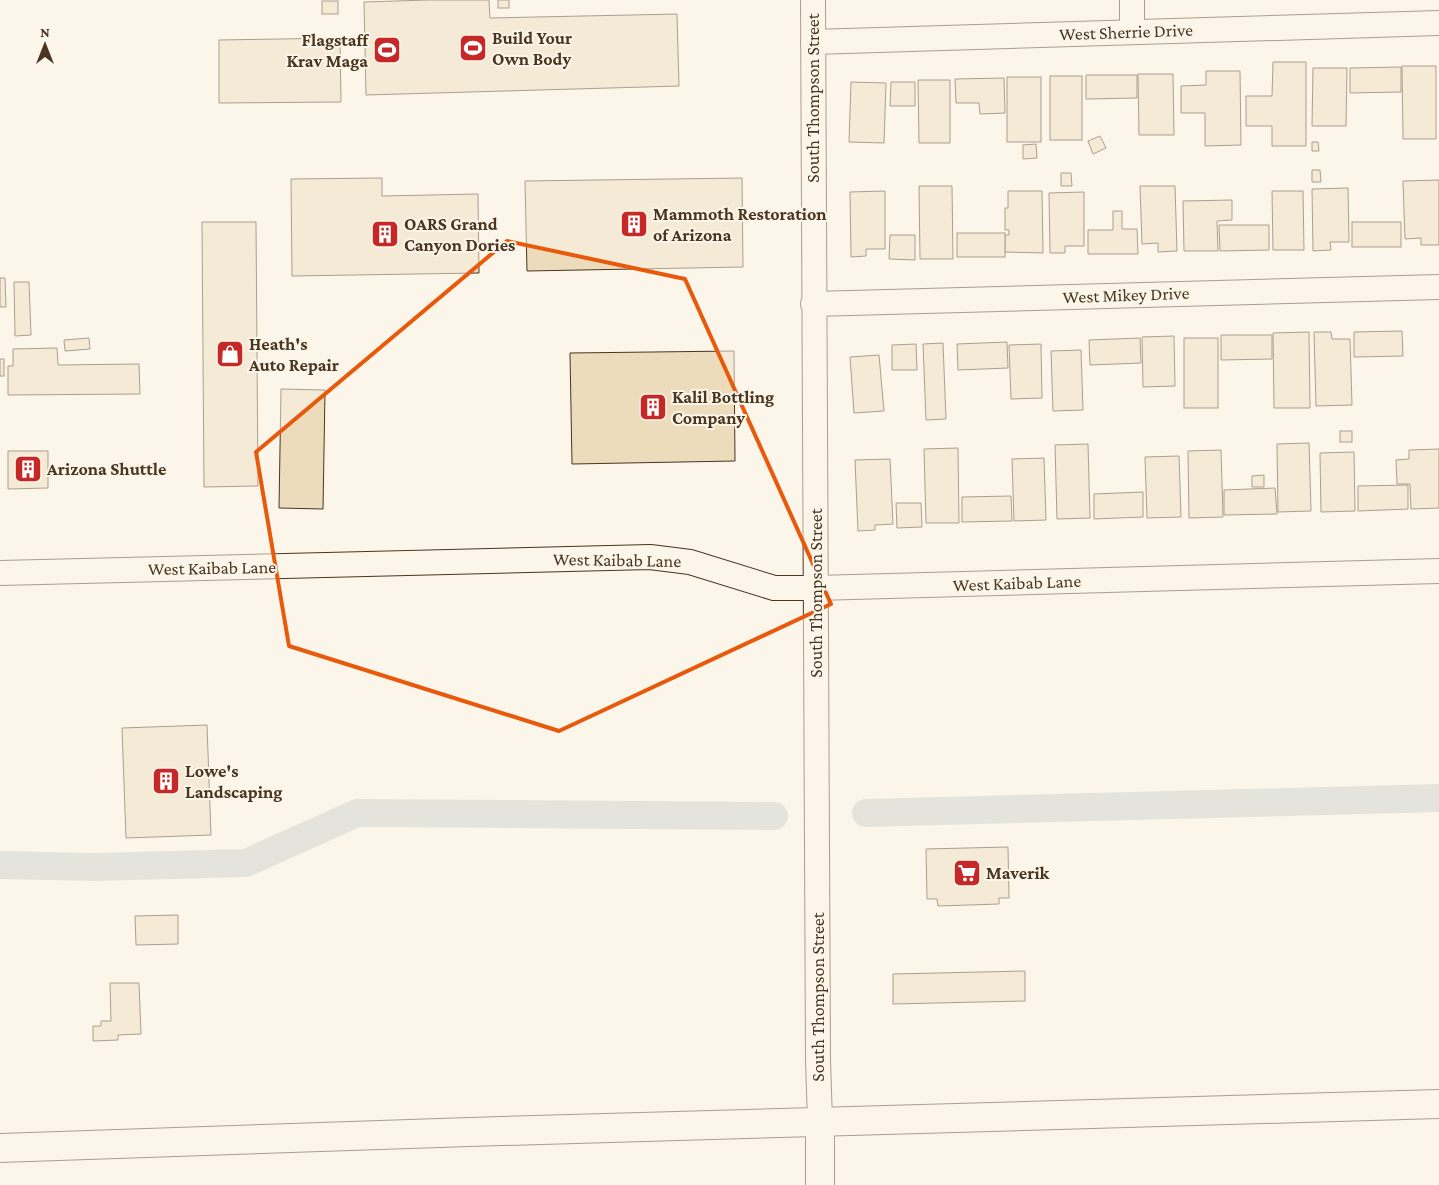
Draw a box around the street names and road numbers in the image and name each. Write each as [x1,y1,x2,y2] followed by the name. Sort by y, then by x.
[803,12,823,183] street label: South Thompson Street
[1059,20,1193,44] street label: West Sherrie Drive
[1062,283,1190,307] street label: West Mikey Drive
[806,507,826,678] street label: South Thompson Street
[553,549,681,571] street label: West Kaibab Lane
[148,557,276,579] street label: West Kaibab Lane
[953,571,1082,595] street label: West Kaibab Lane
[808,911,828,1082] street label: South Thompson Street

